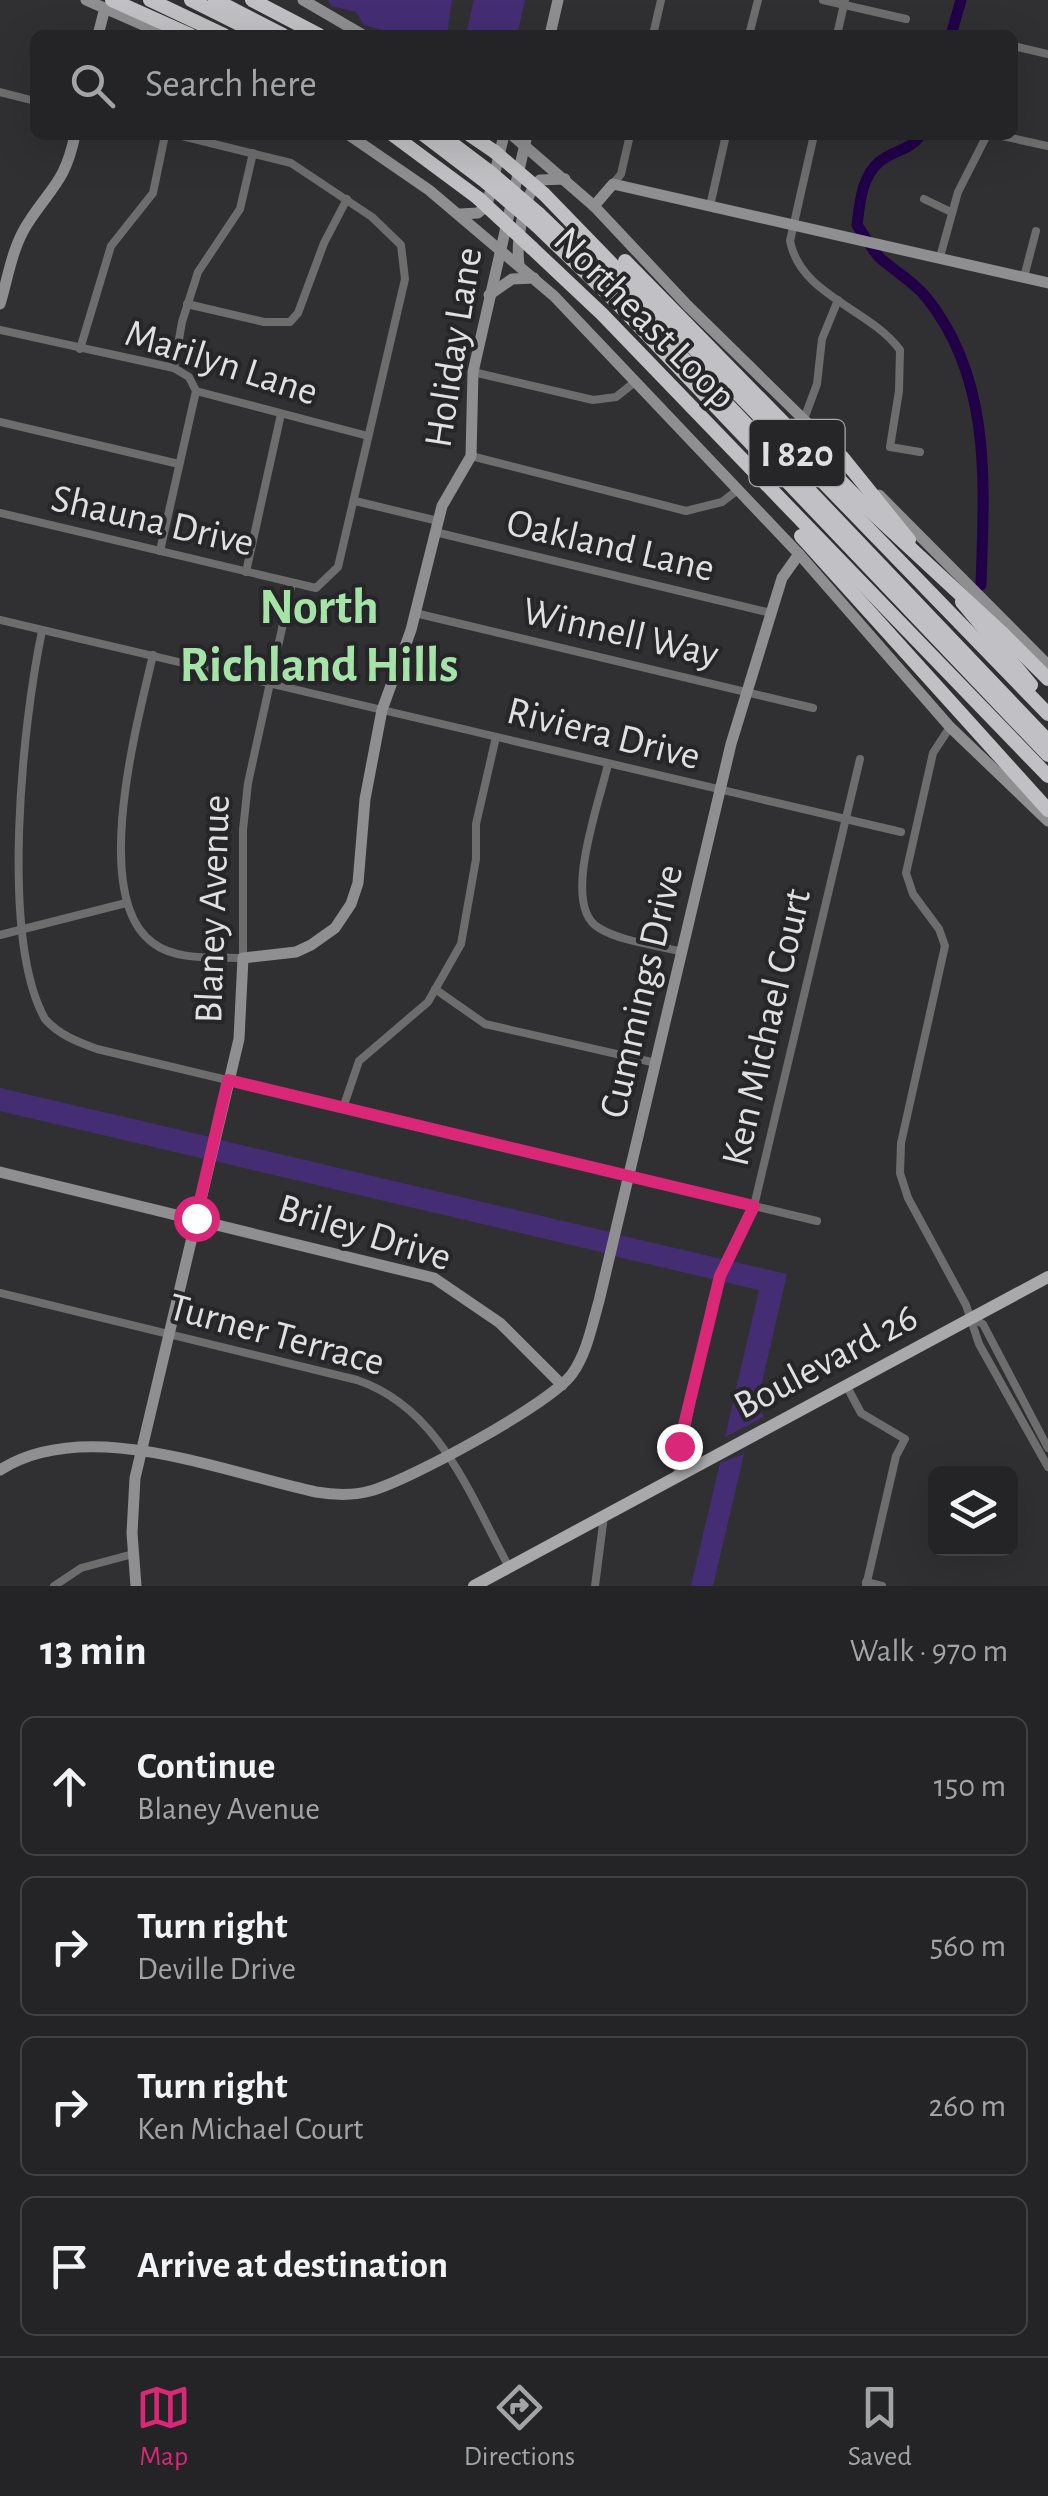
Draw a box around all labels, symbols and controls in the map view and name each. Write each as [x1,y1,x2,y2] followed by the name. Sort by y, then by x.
[30,30,1018,140] search box
[65,58,120,113] icon: search
[145,66,317,104] text: Search here
[546,220,743,417] street label: Northeast Loop
[418,244,490,450] street label: Holiday Lane
[120,313,323,413] street label: Marilyn Lane
[750,420,844,486] road number: I 820
[47,478,258,564] street label: Shauna Drive
[503,503,718,589] street label: Oakland Lane
[180,583,458,691] district label: North Richland Hills
[519,591,722,675] street label: Winnell Way
[503,691,704,777] street label: Riviera Drive
[189,794,237,1024] street label: Blaney Avenue
[593,861,690,1122] street label: Cummings Drive
[716,885,818,1170] street label: Ken Michael Court
[273,1188,456,1278] street label: Briley Drive
[174,1196,220,1242] route start
[164,1287,389,1383] street label: Turner Terrace
[728,1297,924,1427] street label: Boulevard 26
[657,1424,703,1470] route end
[928,1466,1018,1556] map controls
[928,1466,1018,1556] button: layers
[40,1630,147,1672] text: 13 min
[850,1635,1008,1667] text: Walk · 970 m
[137,1748,275,1786] text: Continue
[42,1759,97,1814] icon: ahead
[934,1770,1006,1802] text: 150 m
[137,1793,320,1825] text: Blaney Avenue
[137,1908,287,1946] text: Turn right
[42,1919,97,1974] icon: right
[930,1930,1006,1962] text: 560 m
[137,1953,296,1985] text: Deville Drive
[137,2068,287,2106] text: Turn right
[42,2079,97,2134] icon: right
[929,2090,1006,2122] text: 260 m
[137,2113,363,2145] text: Ken Michael Court
[42,2239,97,2294] icon: arrive
[137,2247,448,2285] text: Arrive at destination
[136,2380,191,2474] tab: Map
[464,2380,575,2474] tab: Directions
[848,2380,912,2474] tab: Saved

